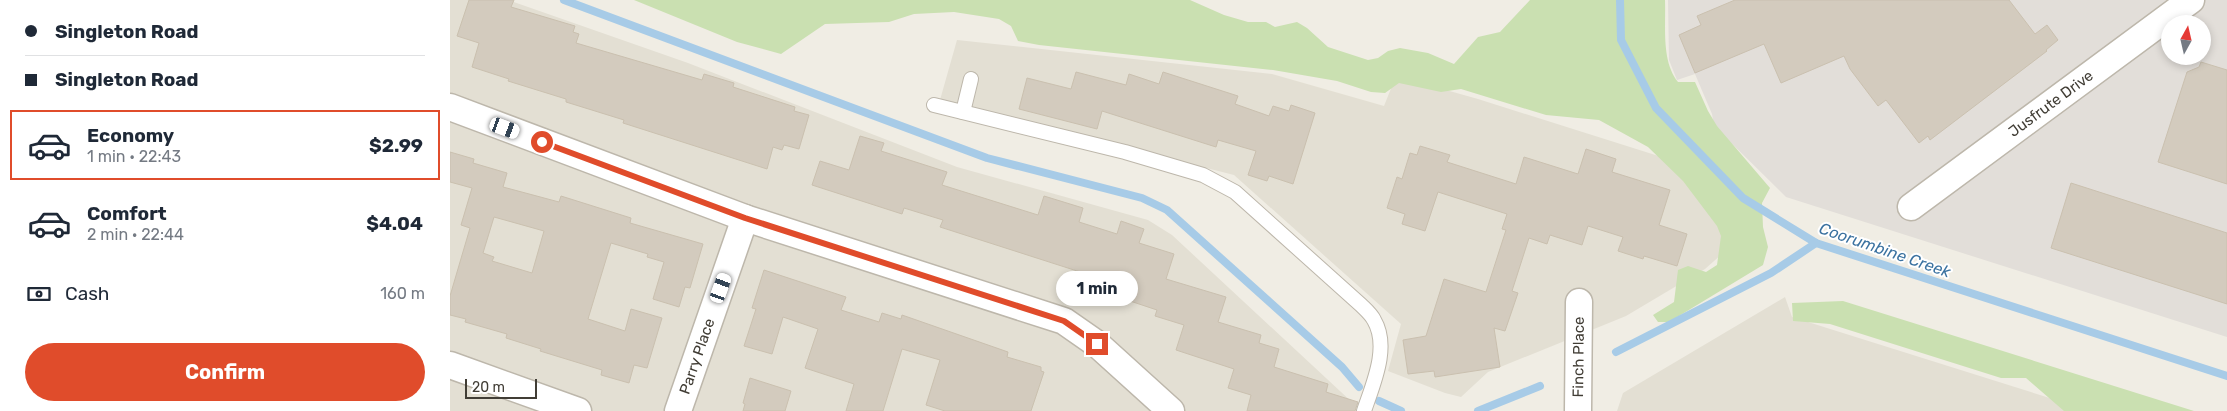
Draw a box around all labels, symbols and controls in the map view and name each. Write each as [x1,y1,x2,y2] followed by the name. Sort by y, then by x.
[2161,15,2211,65] north arrow
[2161,15,2211,65] map controls
[55,20,199,43] text: Singleton Road
[2005,66,2097,141] street label: Jusfrute Drive
[55,68,199,91] text: Singleton Road
[488,116,521,140] car
[27,123,72,168] icon: car
[87,124,174,147] text: Economy
[531,131,553,153] route start
[369,134,423,157] text: $2.99
[87,147,181,166] text: 1 min · 22:43
[27,201,72,246] icon: car
[87,202,167,225] text: Comfort
[366,212,423,235] text: $4.04
[1817,219,1954,282] water label: Coorumbine Creek
[87,225,184,244] text: 2 min · 22:44
[708,271,733,305] car
[1056,272,1138,306] callout: 1 min
[1077,279,1117,298] text: 1 min
[25,280,53,308] icon: cash
[65,282,109,305] text: Cash
[380,284,425,303] text: 160 m
[676,316,718,396] street label: Parry Place
[1569,316,1588,398] street label: Finch Place
[1086,333,1108,355] route end
[25,343,425,401] button: Confirm
[465,376,538,399] scale bar
[472,379,505,396] text: 20 m

